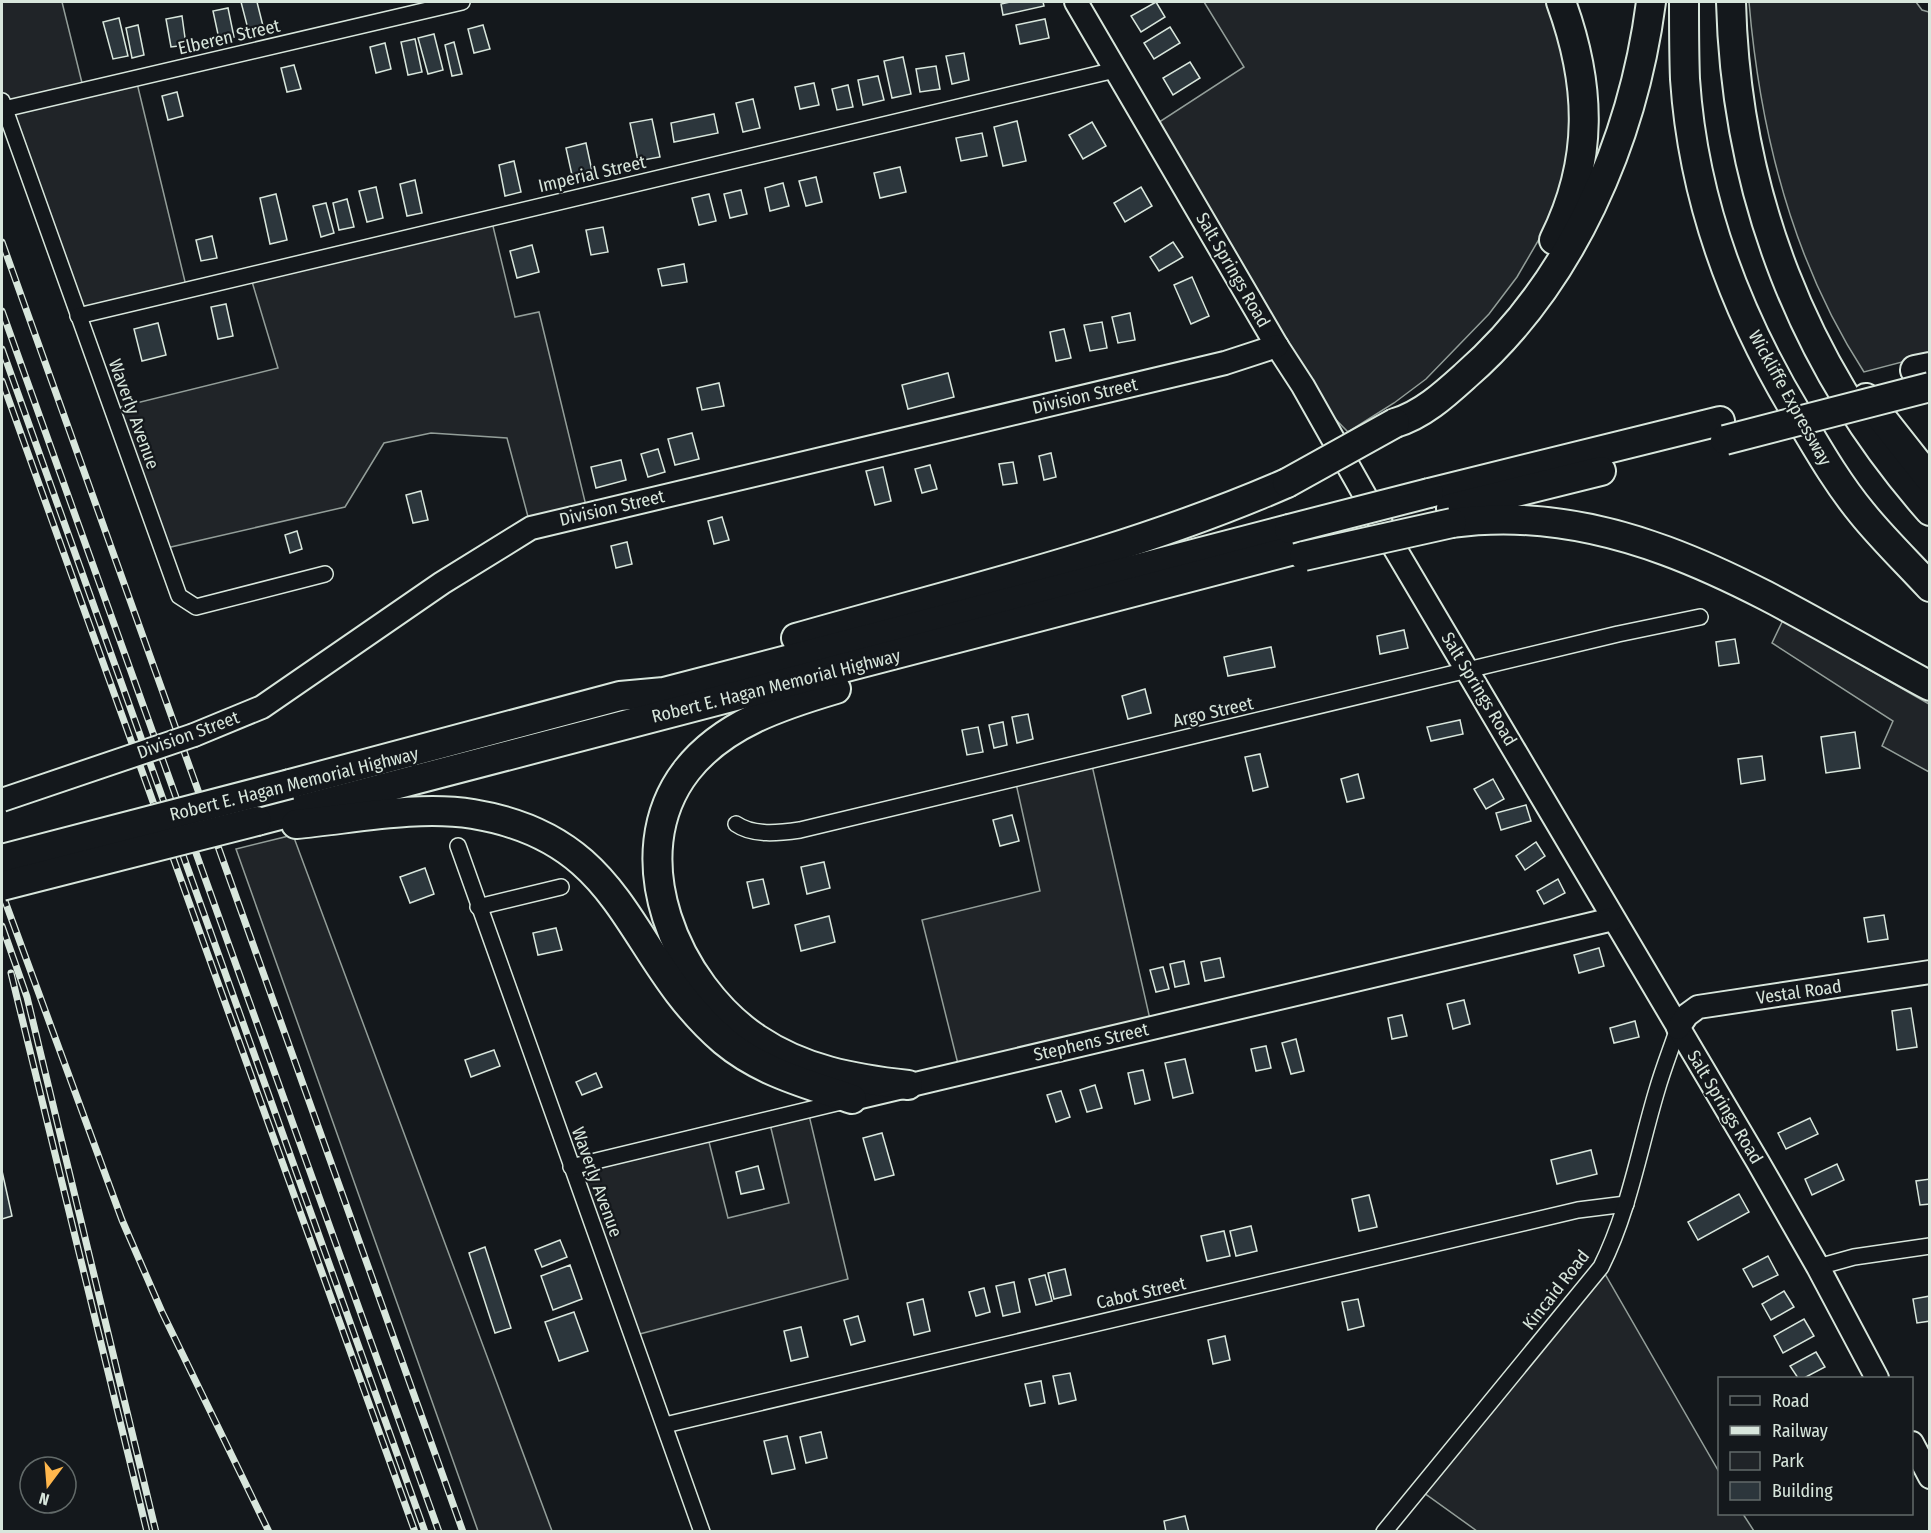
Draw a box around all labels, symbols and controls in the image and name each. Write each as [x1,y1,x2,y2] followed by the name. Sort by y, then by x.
[176,15,282,59] street label: Elberen Street
[536,151,648,197] street label: Imperial Street
[1191,209,1275,331] street label: Salt Springs Road
[1744,327,1836,469] street label: Wickliffe Expressway
[104,356,164,472] street label: Waverly Avenue
[1030,373,1140,419] street label: Division Street
[557,485,667,531] street label: Division Street
[1436,628,1522,750] street label: Salt Springs Road
[649,644,903,728] street label: Robert E. Hagan Memorial Highway
[1171,692,1255,732] street label: Argo Street
[134,706,242,764] street label: Division Street
[167,742,421,826] street label: Robert E. Hagan Memorial Highway
[1755,975,1843,1009] street label: Vestal Road
[1031,1018,1151,1066] street label: Stephens Street
[1682,1046,1768,1168] street label: Salt Springs Road
[567,1124,627,1240] street label: Waverly Avenue
[1518,1246,1594,1334] street label: Kincaid Road
[1094,1272,1188,1314] street label: Cabot Street
[1718,1377,1913,1515] legend
[1772,1390,1809,1412] text: Road
[1772,1420,1828,1442] text: Railway
[1772,1450,1805,1472] text: Park
[18,1455,78,1515] north arrow
[1772,1480,1833,1502] text: Building
[37,1488,51,1509] text: N

